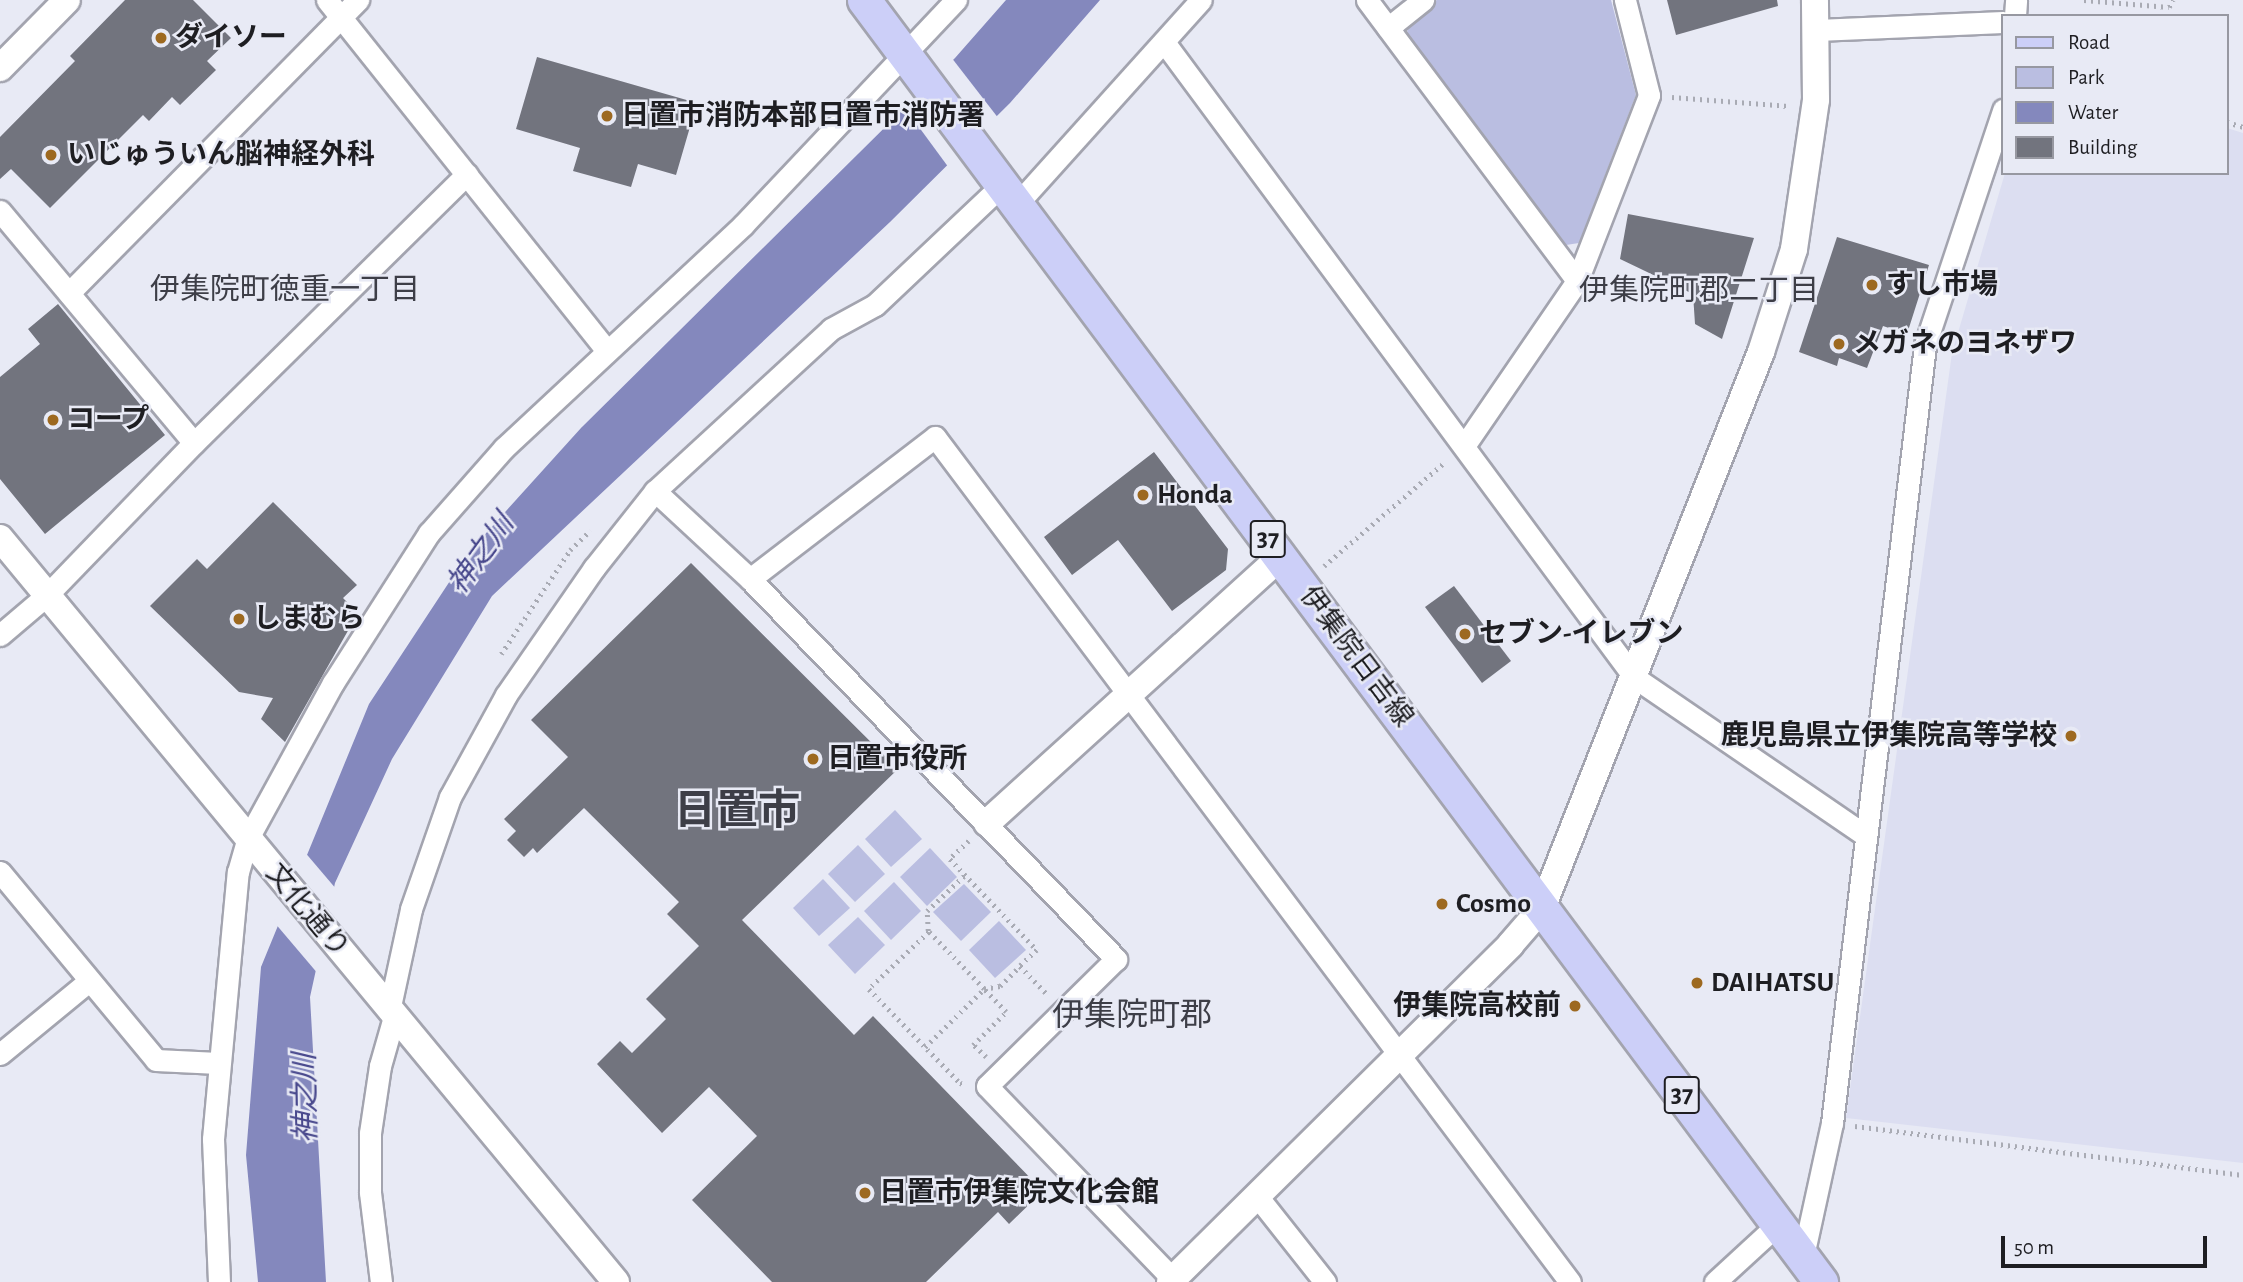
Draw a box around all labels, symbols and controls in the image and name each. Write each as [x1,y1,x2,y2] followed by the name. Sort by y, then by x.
[2002,14,2229,175] legend
[175,21,287,55] place label: ダイソー
[153,30,169,46] marker: ダイソー
[2068,32,2110,53] text: Road
[2068,67,2104,88] text: Park
[621,99,985,133] place label: 日置市消防本部日置市消防署
[2068,102,2118,123] text: Water
[599,108,615,124] marker: 日置市消防本部日置市消防署
[2068,137,2137,158] text: Building
[67,138,375,172] place label: いじゅういん脳神経外科
[41,145,61,165] marker: いじゅういん脳神経外科
[1886,268,1998,302] place label: すし市場
[150,272,420,308] district label: 伊集院町徳重一丁目
[1579,273,1819,309] district label: 伊集院町郡二丁目
[1864,277,1880,293] marker: すし市場
[1853,327,2077,361] place label: メガネのヨネザワ
[1831,336,1847,352] marker: メガネのヨネザワ
[67,403,151,437] place label: コープ
[45,412,61,428] marker: コープ
[1157,478,1233,512] place label: Honda
[1135,487,1151,503] marker: Honda
[440,507,522,601] water label: 神之川
[1249,516,1287,562] road number: 37
[1292,580,1420,734] street label: 伊集院日吉線
[253,602,365,636] place label: しまむら
[231,611,247,627] marker: しまむら
[1479,617,1684,651] place label: セブン-イレブン
[1457,626,1473,642] marker: セブン-イレブン
[1721,719,2057,753] place label: 鹿児島県立伊集院高等学校
[2063,728,2079,744] marker: 鹿児島県立伊集院高等学校
[827,742,967,776] place label: 日置市役所
[805,751,821,767] marker: 日置市役所
[674,786,800,836] district label: 日置市
[258,857,356,965] street label: 文化通り
[1456,887,1531,921] place label: Cosmo
[1434,896,1450,912] marker: Cosmo
[1711,966,1834,1000] place label: DAIHATSU
[1689,975,1705,991] marker: DAIHATSU
[1393,989,1561,1023] place label: 伊集院高校前
[1052,996,1212,1034] district label: 伊集院町郡
[1567,998,1583,1014] marker: 伊集院高校前
[287,1053,325,1143] water label: 神之川
[1663,1072,1701,1118] road number: 37
[879,1176,1159,1210] place label: 日置市伊集院文化会館
[857,1185,873,1201] marker: 日置市伊集院文化会館
[2005,1222,2212,1266] scale bar
[2014,1237,2054,1258] text: 50 m

